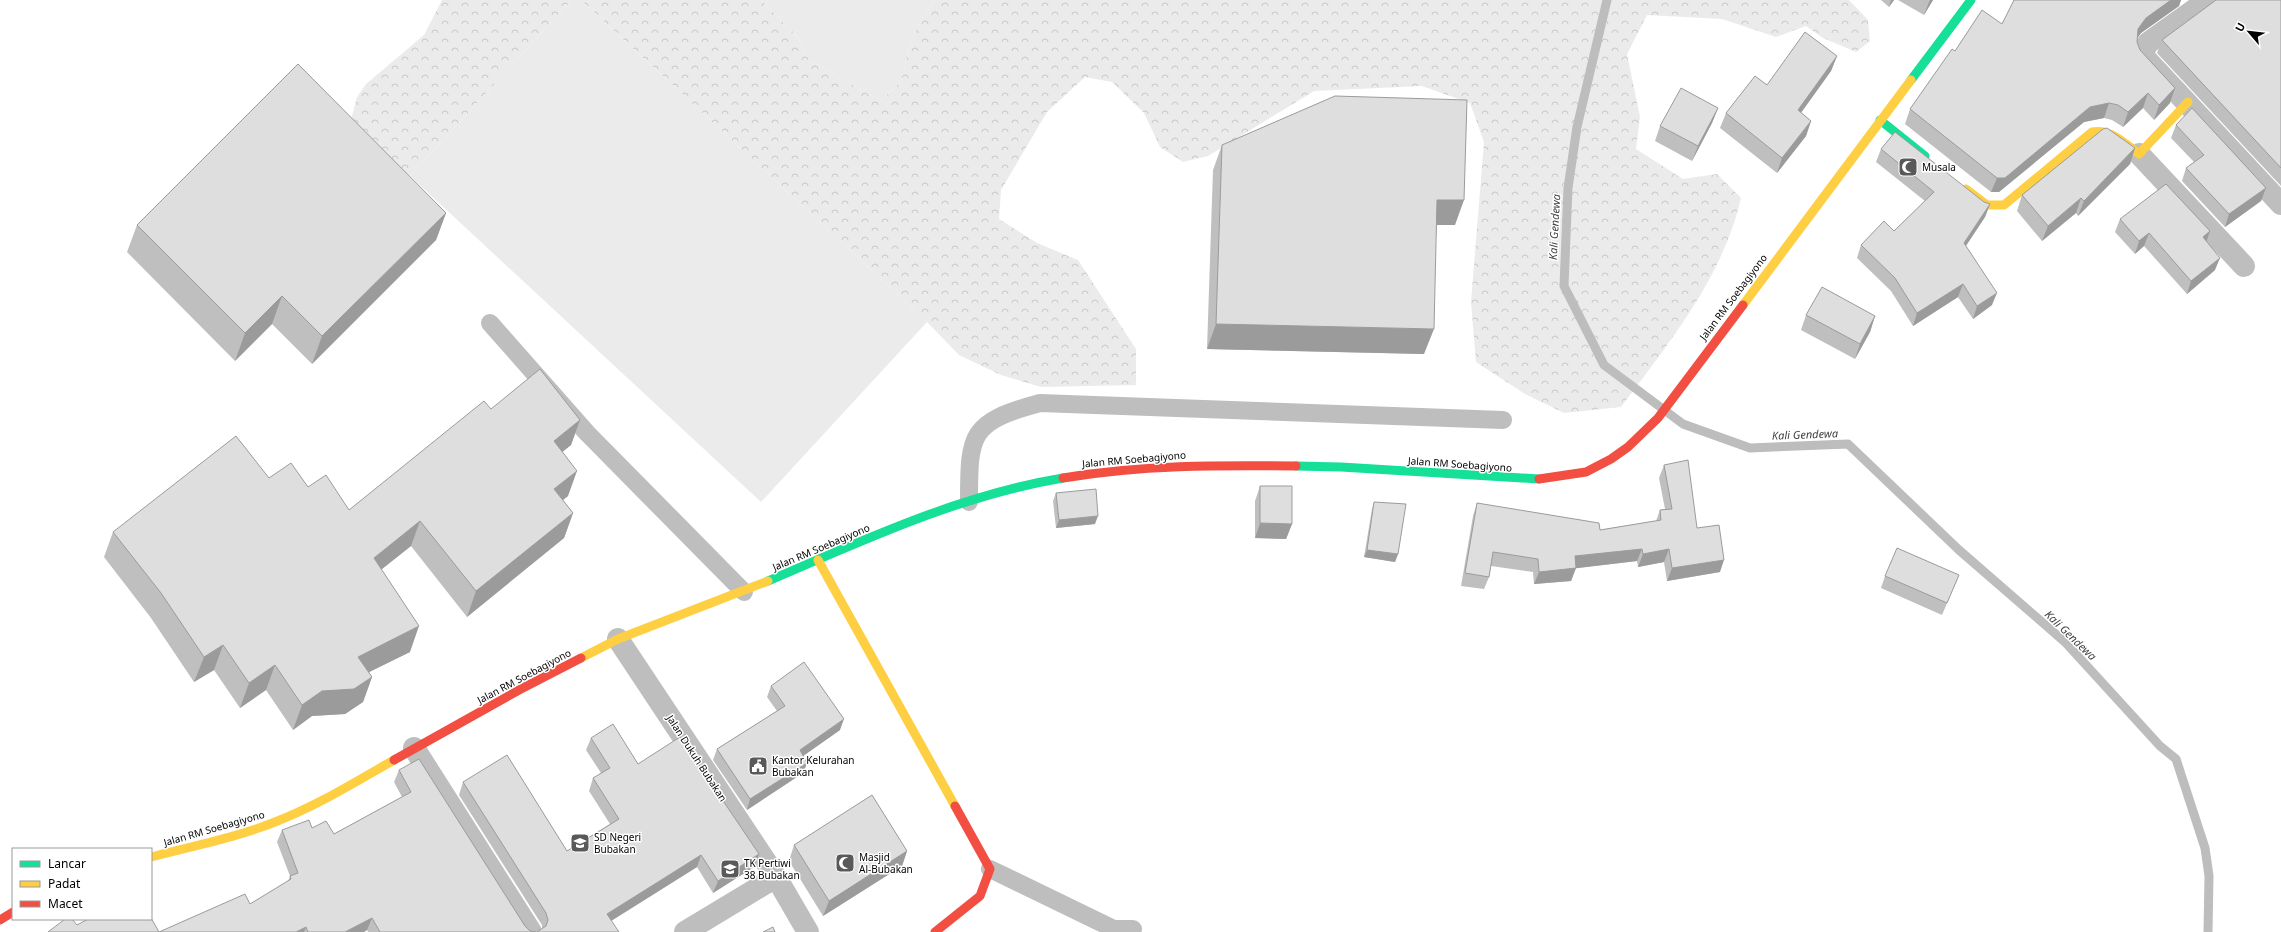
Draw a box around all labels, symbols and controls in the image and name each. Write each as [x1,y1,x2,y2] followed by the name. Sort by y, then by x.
[2229,12,2269,52] north arrow
[2231,20,2248,34] text: U
[1897,156,1919,178] mosque icon: Musala
[1922,160,1956,174] place label: Musala
[1545,193,1563,260] water label: Kali Gendewa
[1695,251,1770,344] street label: Jalan RM Soebagiyono
[1772,425,1839,443] water label: Kali Gendewa
[1080,447,1187,471] street label: Jalan RM Soebagiyono
[1407,453,1512,475] street label: Jalan RM Soebagiyono
[769,520,872,574] street label: Jalan RM Soebagiyono
[2042,607,2101,664] water label: Kali Gendewa
[474,645,573,707] street label: Jalan RM Soebagiyono
[663,711,730,804] street label: Jalan Dukuh Bubakan
[772,753,854,779] place label: Kantor Kelurahan Bubakan
[747,755,769,777] public building icon: Kantor Kelurahan Bubakan
[161,807,266,849] street label: Jalan RM Soebagiyono
[594,830,641,856] place label: SD Negeri Bubakan
[569,832,591,854] school or university icon: SD Negeri Bubakan
[12,848,152,920] legend
[859,850,913,876] place label: Masjid Al-Bubakan
[834,852,856,874] mosque icon: Masjid Al-Bubakan
[48,855,86,872] text: Lancar
[744,856,800,882] place label: TK Pertiwi 38 Bubakan
[719,858,741,880] school or university icon: TK Pertiwi 38 Bubakan
[48,875,81,892] text: Padat
[48,895,83,912] text: Macet

